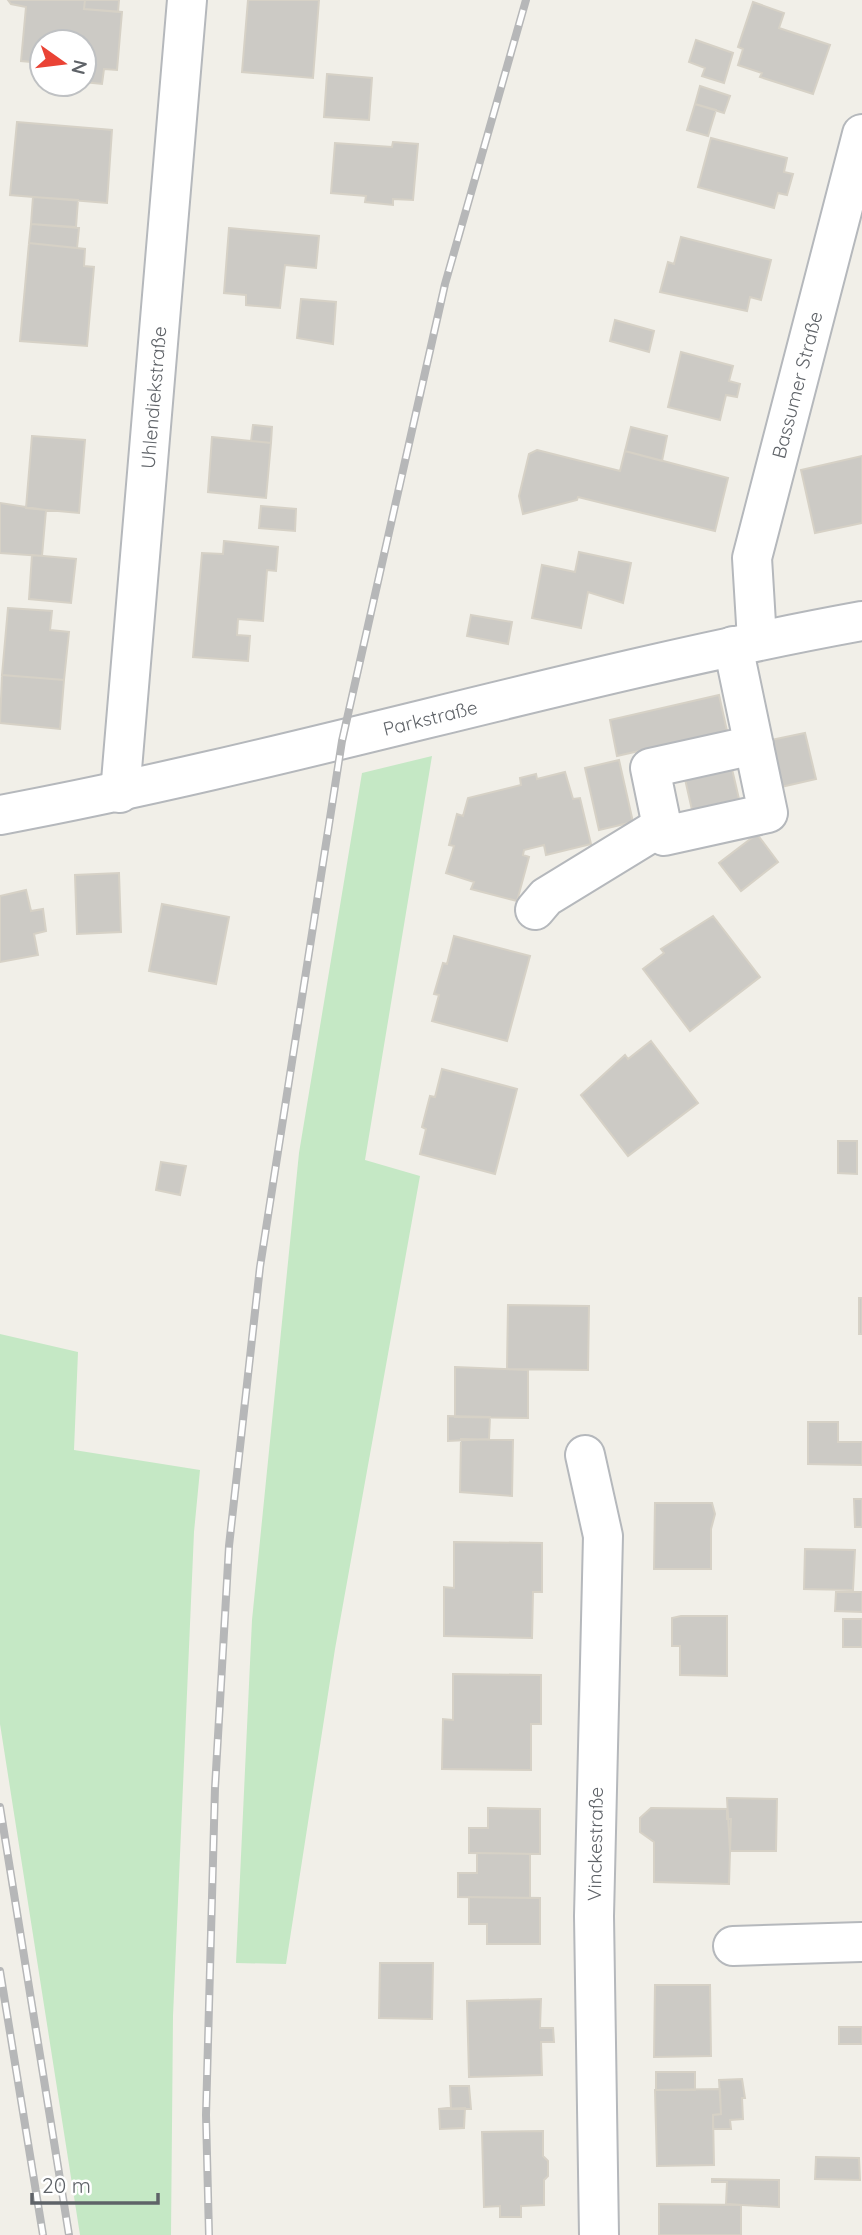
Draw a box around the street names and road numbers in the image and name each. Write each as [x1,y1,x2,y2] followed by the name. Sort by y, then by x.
[766,309,828,461] street label: Bassumer Straße
[135,325,171,470] street label: Uhlendiekstraße
[380,695,480,741] street label: Parkstraße
[582,1787,608,1901] street label: Vinckestraße

